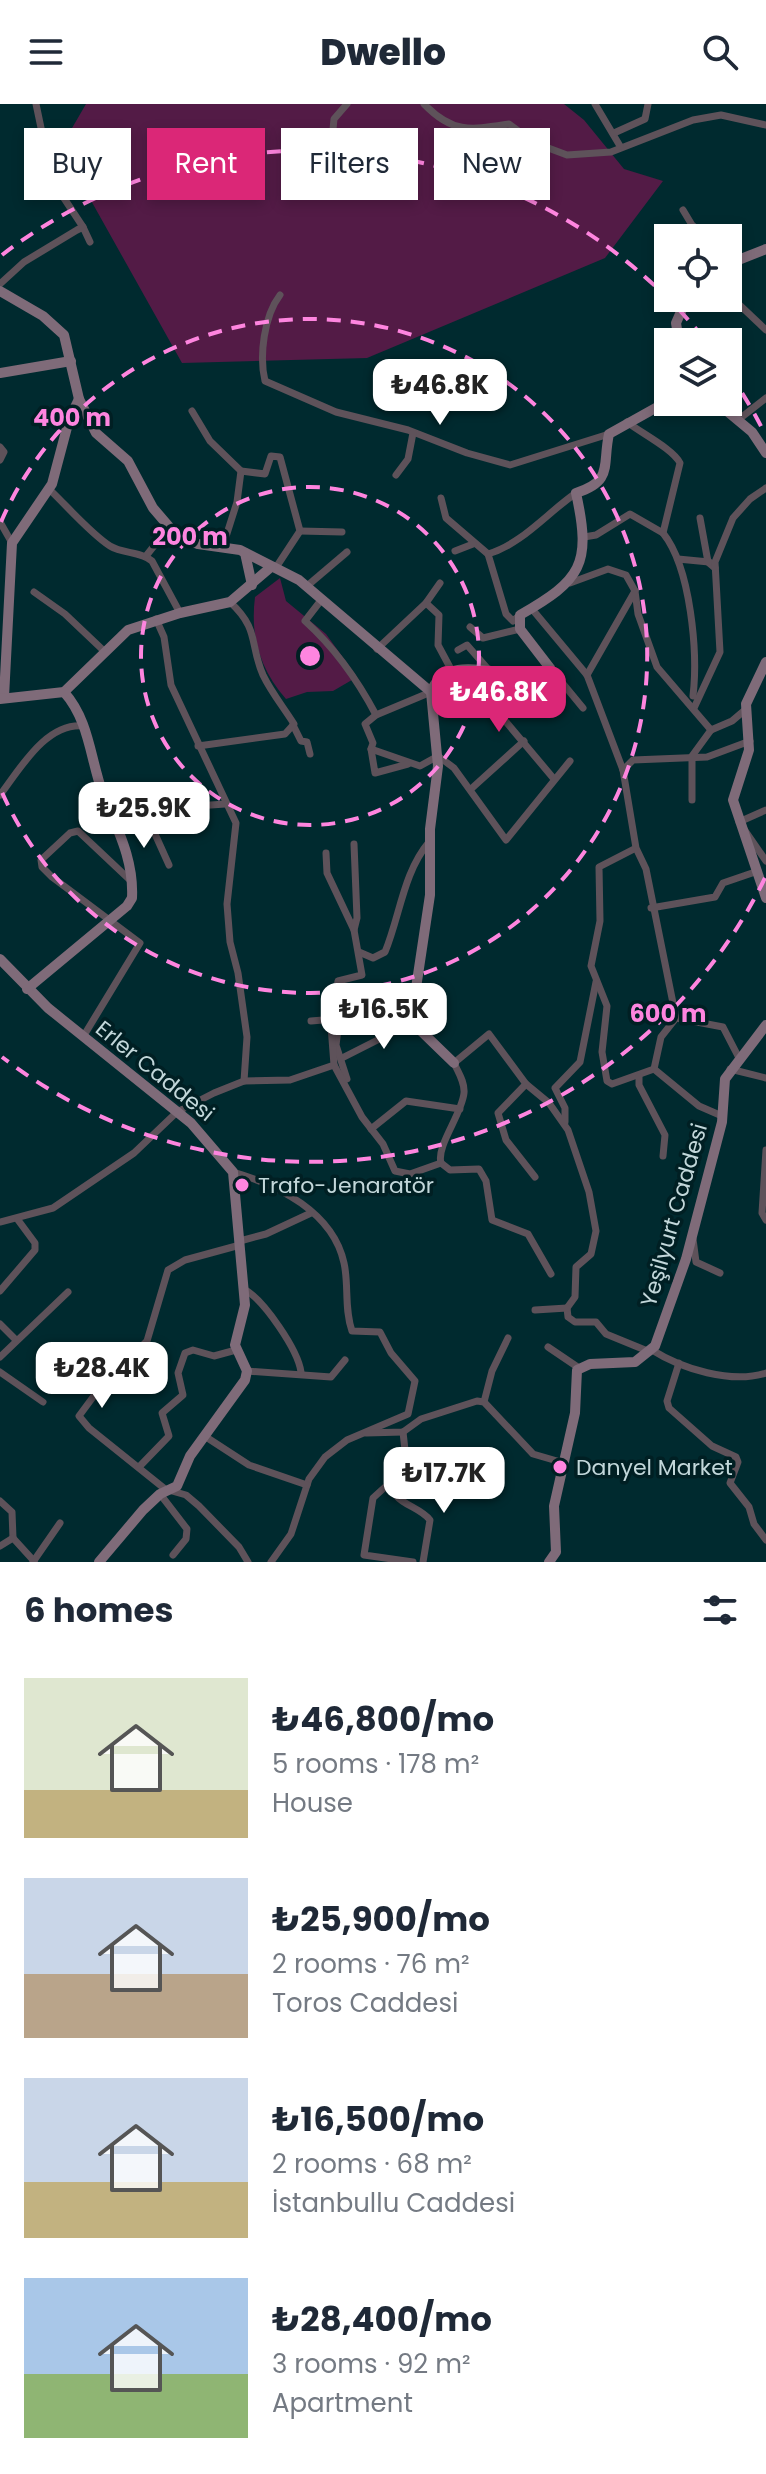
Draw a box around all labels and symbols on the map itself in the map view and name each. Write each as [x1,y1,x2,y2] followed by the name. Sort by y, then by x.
[375,359,505,427] pin: ₺46.8K
[33,401,111,434] text: 400 m
[152,520,228,553] text: 200 m
[296,642,324,670] centre of rings
[434,666,564,734] pin: ₺46.8K
[79,782,209,850] pin: ₺25.9K
[319,983,449,1051] pin: ₺16.5K
[629,997,707,1030] text: 600 m
[89,1013,221,1129] street label: Erler Caddesi
[633,1120,715,1310] street label: Yeşilyurt Caddesi
[258,1170,434,1201] place label: Trafo-Jenaratör
[233,1176,251,1194] marker: Trafo-Jenaratör
[37,1342,167,1410] pin: ₺28.4K
[379,1447,509,1515] pin: ₺17.7K
[576,1452,733,1483] place label: Danyel Market
[551,1458,569,1476] marker: Danyel Market

